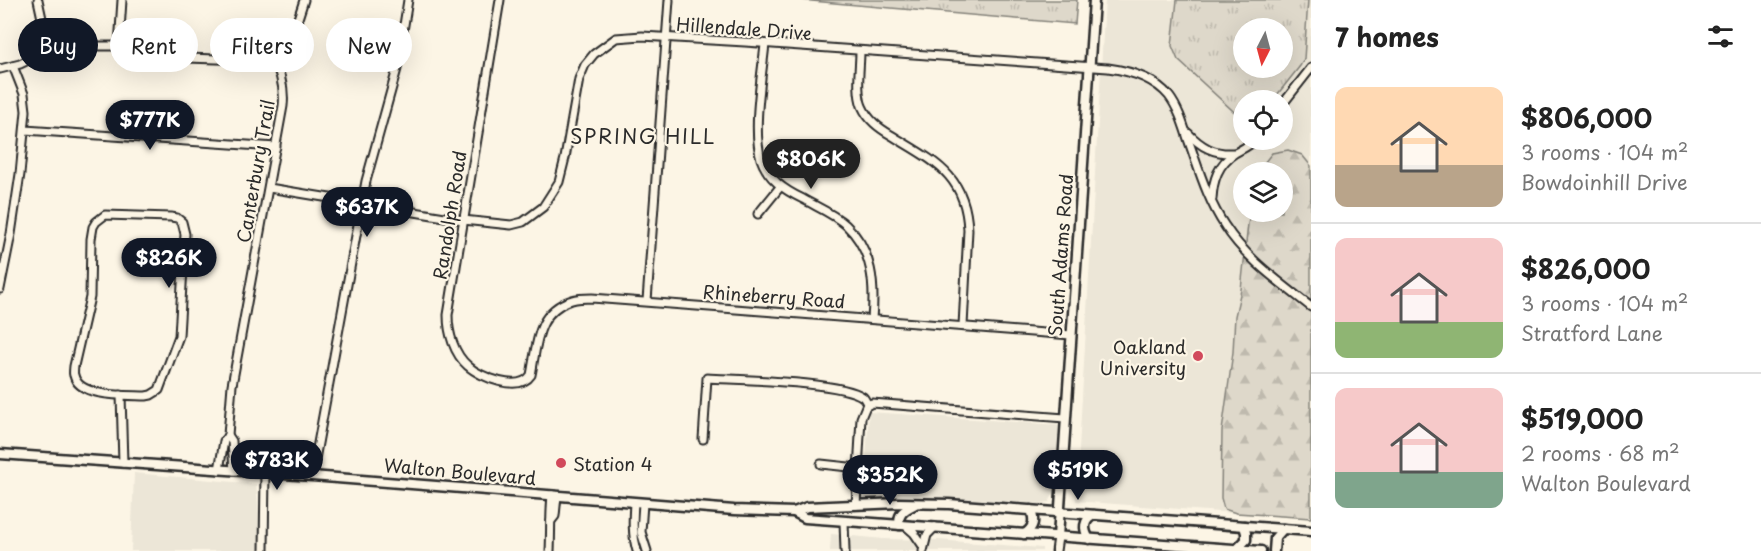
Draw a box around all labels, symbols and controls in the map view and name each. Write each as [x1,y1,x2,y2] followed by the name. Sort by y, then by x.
[675,10,813,46] street label: Hillendale Drive
[1335,17,1439,56] text: 7 homes
[18,18,98,72] chip: Buy
[110,18,198,72] chip: Rent
[210,18,314,72] chip: Filters
[326,18,412,72] chip: New
[1233,18,1293,78] north arrow
[1233,18,1293,222] map controls
[1704,20,1737,53] icon: filters
[1233,90,1293,150] button: locate
[229,97,281,245] street label: Canterbury Trail
[1521,98,1652,137] text: $806,000
[108,100,192,151] pin: $777K
[120,104,180,134] text: $777K
[1383,111,1455,183] icon: home
[570,121,716,151] district label: SPRING HILL
[1521,137,1688,167] text: 3 rooms · 104 m²
[769,139,853,190] pin: $806K
[776,143,846,173] text: $806K
[425,149,473,281] street label: Randolph Road
[1233,162,1293,222] button: layers
[1521,167,1688,197] text: Bowdoinhill Drive
[1041,173,1079,337] street label: South Adams Road
[325,187,409,238] pin: $637K
[335,191,399,221] text: $637K
[127,238,211,289] pin: $826K
[136,242,202,272] text: $826K
[1521,249,1650,288] text: $826,000
[1383,262,1455,334] icon: home
[702,278,846,314] street label: Rhineberry Road
[1521,288,1688,318] text: 3 rooms · 104 m²
[1521,318,1663,348] text: Stratford Lane
[1100,333,1186,381] place label: Oakland University
[1191,349,1205,363] marker: Oakland University
[1521,399,1643,438] text: $519,000
[1383,412,1455,484] icon: home
[1521,438,1680,468] text: 2 rooms · 68 m²
[235,440,319,491] pin: $783K
[245,444,309,474] text: $783K
[573,450,653,477] place label: Station 4
[1036,450,1120,501] pin: $519K
[383,451,537,491] street label: Walton Boulevard
[1048,454,1108,484] text: $519K
[848,455,932,506] pin: $352K
[554,456,568,470] marker: Station 4
[856,459,924,489] text: $352K
[1521,468,1691,498] text: Walton Boulevard

